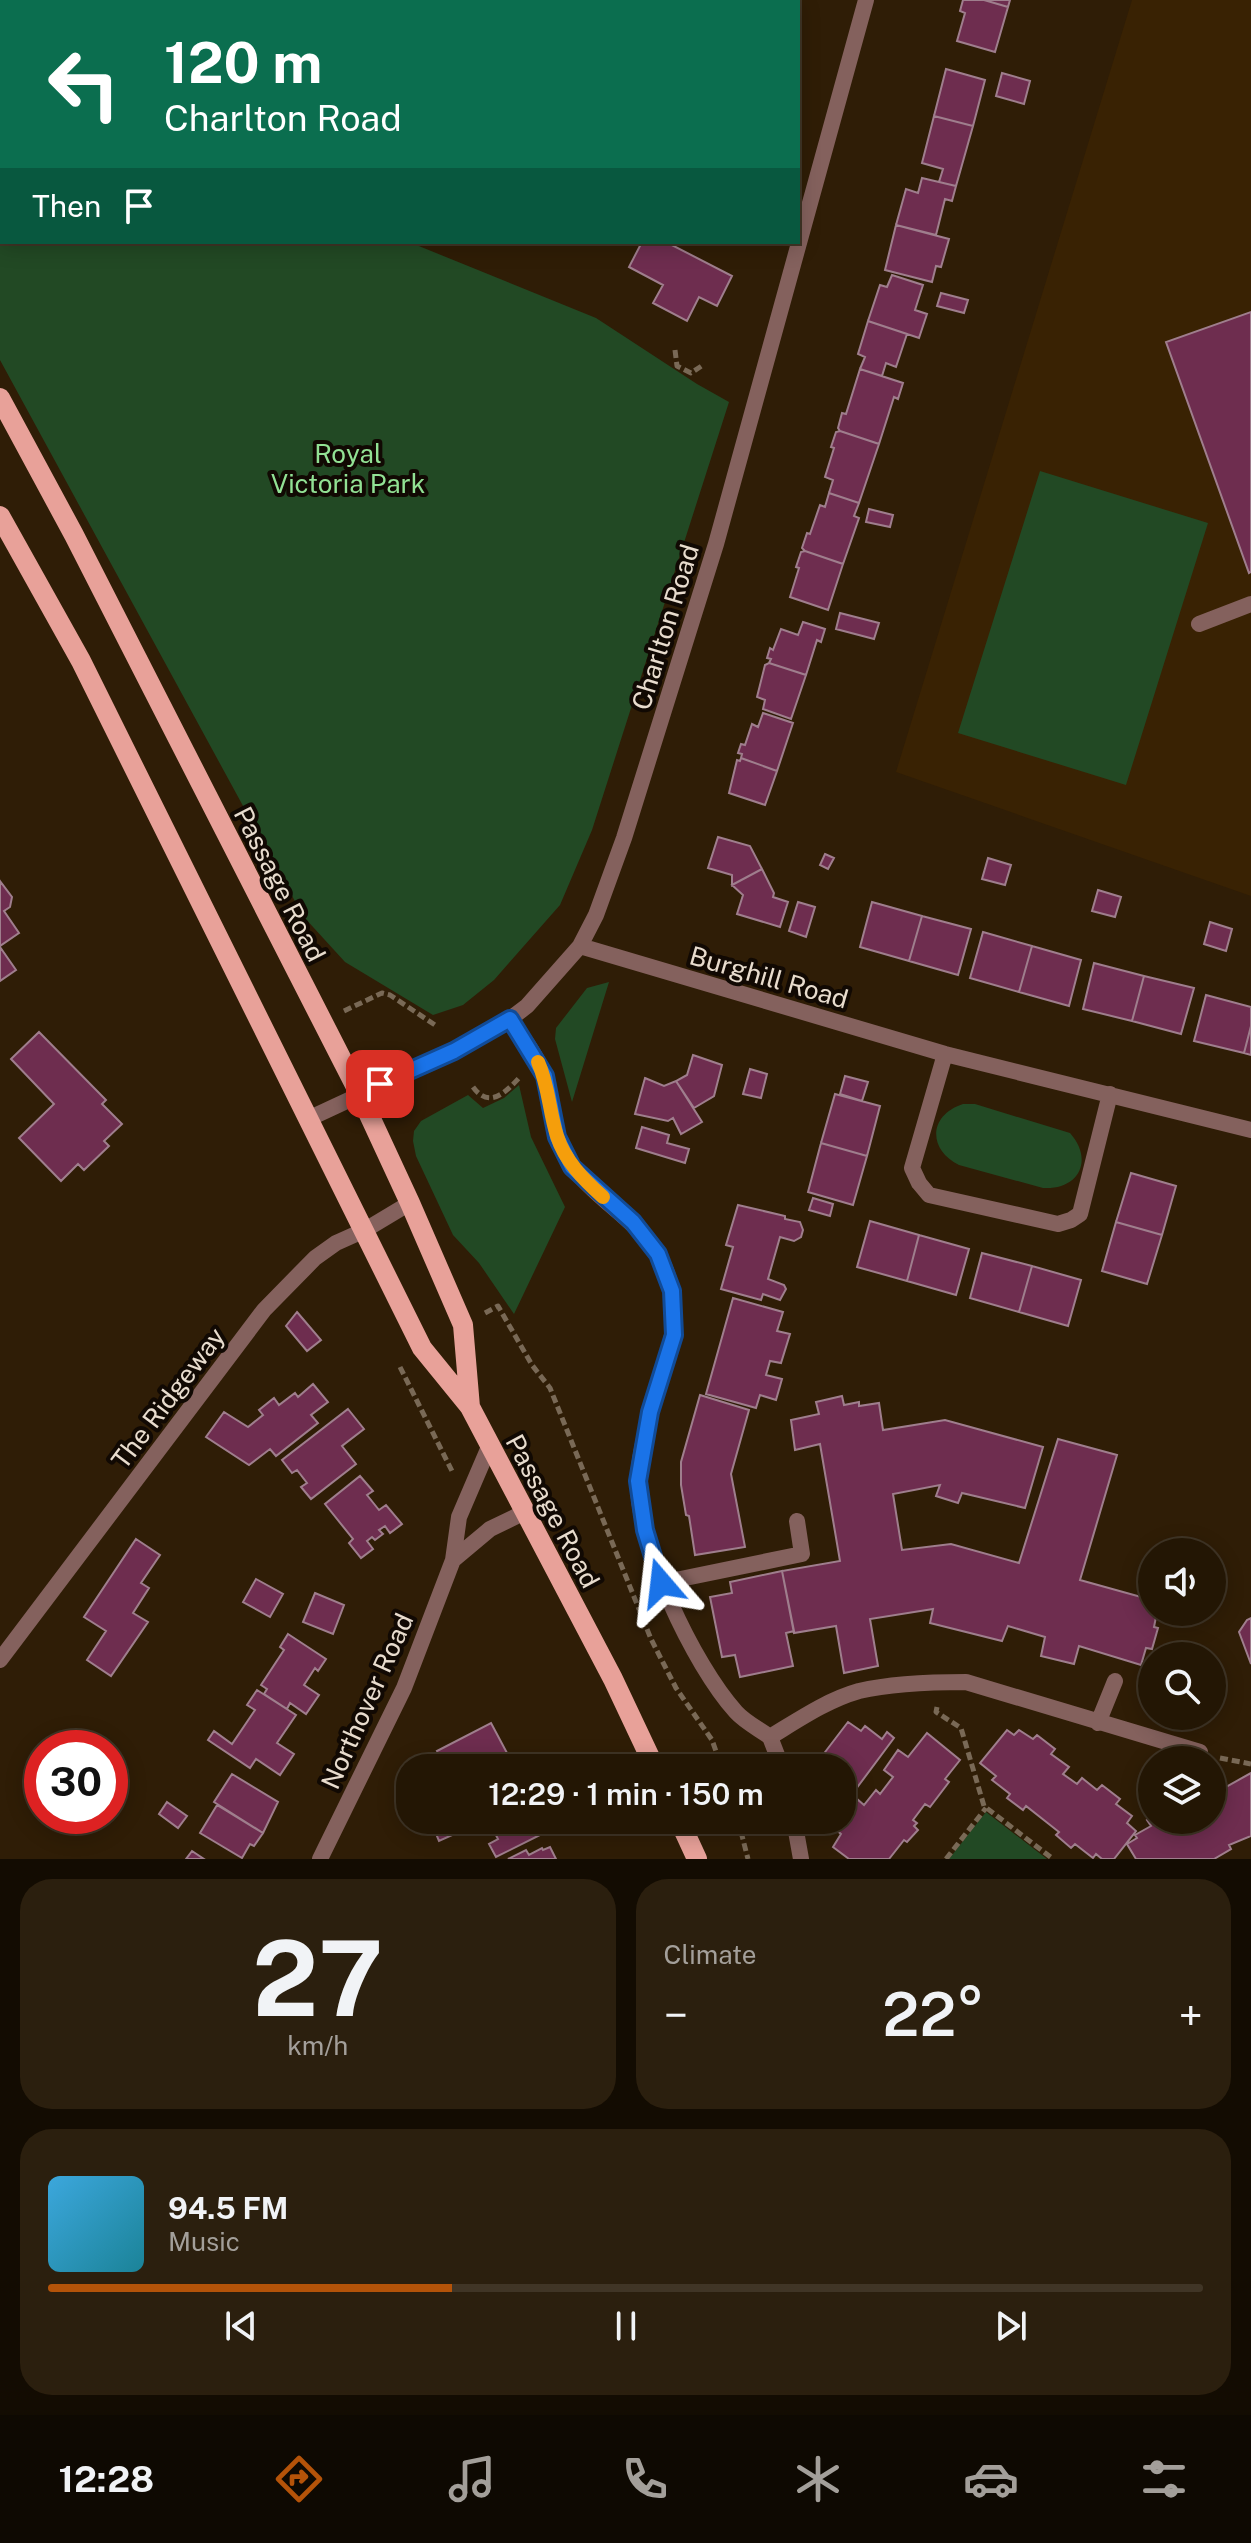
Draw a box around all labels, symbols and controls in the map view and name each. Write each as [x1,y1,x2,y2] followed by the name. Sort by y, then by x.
[164,30,322,96] text: 120 m
[32,32,136,136] icon: left
[164,97,402,139] text: Charlton Road
[117,184,161,228] icon: arrive
[32,188,101,224] text: Then
[271,438,425,499] park label: Royal Victoria Park
[625,540,705,714] street label: Charlton Road
[228,801,332,967] street label: Passage Road
[686,940,852,1014] street label: Burghill Road
[346,1050,414,1118] pin
[358,1062,402,1106] icon: arrive
[105,1321,231,1475] street label: The Ridgeway
[500,1429,606,1593] street label: Passage Road
[1138,1538,1226,1834] map controls
[1138,1538,1226,1626] button: sound
[619,1541,703,1625] position arrow
[314,1608,420,1794] street label: Northover Road
[1138,1642,1226,1730] button: search
[24,1730,128,1834] speed limit sign: 30
[1138,1746,1226,1834] button: layers
[488,1776,764,1812] text: 12:29 · 1 min · 150 m
[252,1917,383,2039] text: 27
[664,1939,757,1970] text: Climate
[882,1979,984,2050] text: 22°
[664,1989,688,2041] text: −
[1179,1989,1203,2041] text: +
[287,2030,348,2061] text: km/h
[168,2190,288,2226] text: 94.5 FM
[168,2226,240,2257] text: Music
[219,2304,263,2348] icon: previous
[604,2304,648,2348] icon: pause
[989,2304,1033,2348] icon: next
[271,2451,327,2507] icon: directions
[444,2451,500,2507] icon: music
[617,2451,673,2507] icon: phone
[790,2451,846,2507] icon: climate
[963,2451,1019,2507] icon: car
[1136,2451,1192,2507] icon: filters
[59,2458,154,2500] text: 12:28

